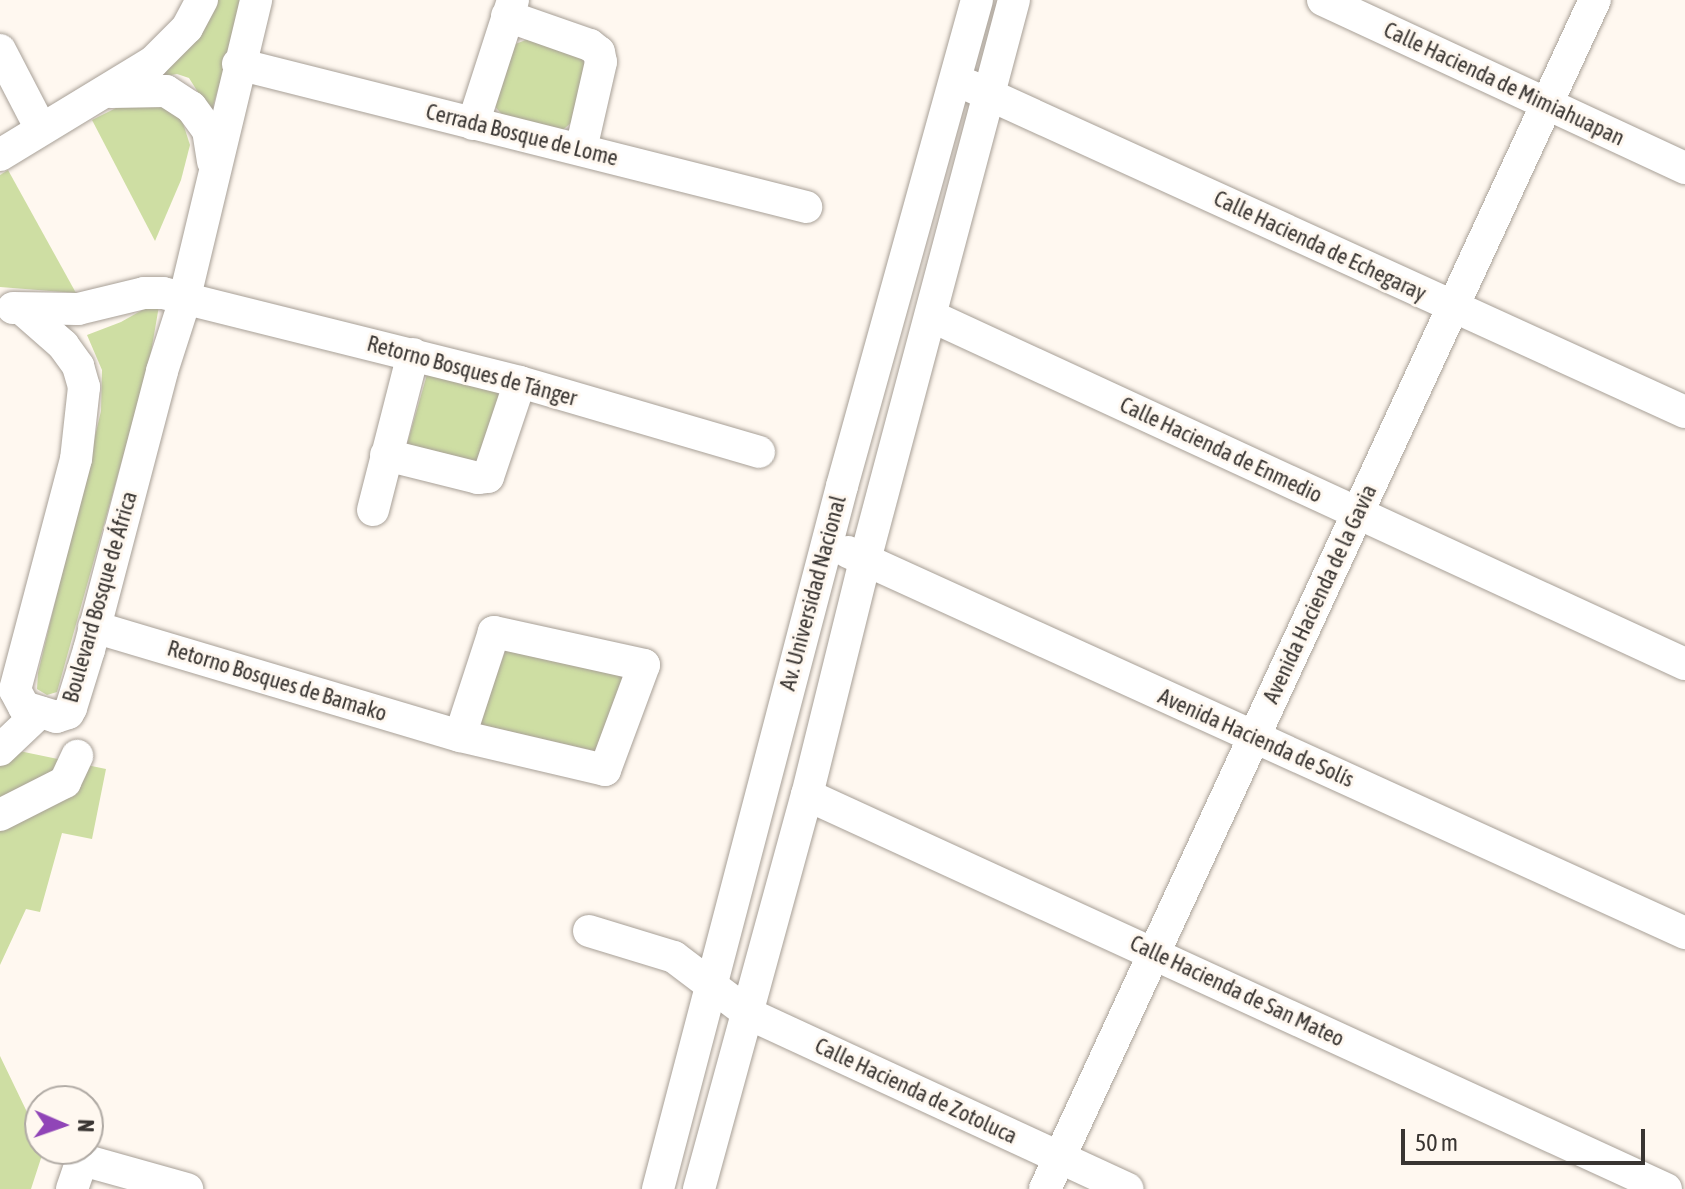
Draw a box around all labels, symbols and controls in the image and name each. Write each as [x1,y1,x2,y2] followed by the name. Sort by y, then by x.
[1380,17,1628,151] street label: Calle Hacienda de Mimiahuapan
[423,98,621,172] street label: Cerrada Bosque de Lome
[1210,185,1430,307] street label: Calle Hacienda de Echegaray
[364,330,580,412] street label: Retorno Bosques de Tánger
[1116,392,1326,508] street label: Calle Hacienda de Enmedio
[1258,480,1382,708] street label: Avenida Hacienda de la Gavia
[57,488,143,706] street label: Boulevard Bosque de África
[774,493,852,693] street label: Av. Universidad Nacional
[164,635,390,727] street label: Retorno Bosques de Bamako
[1154,683,1358,793] street label: Avenida Hacienda de Solís
[1126,930,1348,1052] street label: Calle Hacienda de San Mateo
[811,1033,1021,1149] street label: Calle Hacienda de Zotoluca
[24,1085,104,1165] north arrow
[1405,1113,1649,1163] scale bar
[73,1119,99,1133] text: N
[1415,1129,1458,1156] text: 50 m

